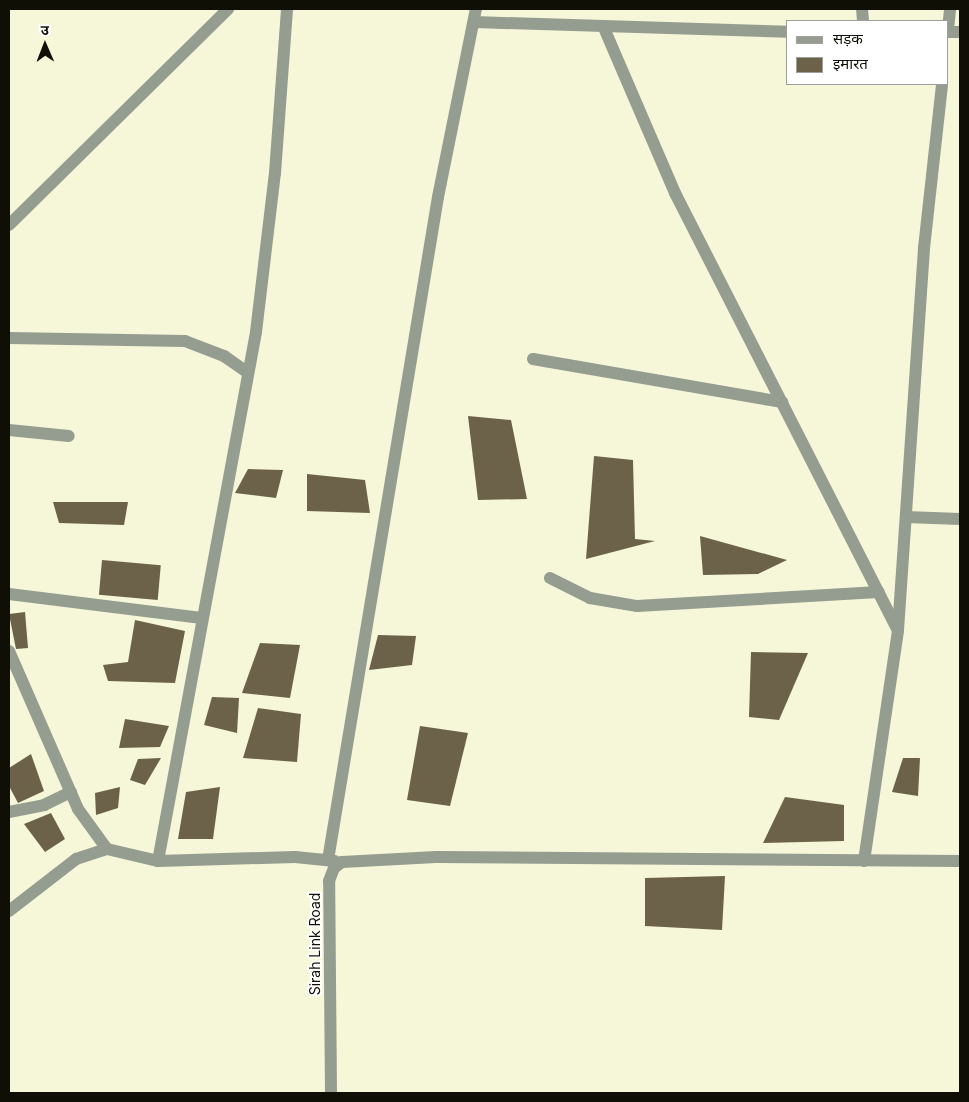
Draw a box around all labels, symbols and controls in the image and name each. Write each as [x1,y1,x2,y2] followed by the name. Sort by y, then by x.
[20,20,70,70] north arrow
[786,20,949,85] legend
[40,21,49,38] text: उ
[833,29,863,48] text: सड़क
[833,54,868,73] text: इमारत
[307,893,323,995] street label: Sirah Link Road

